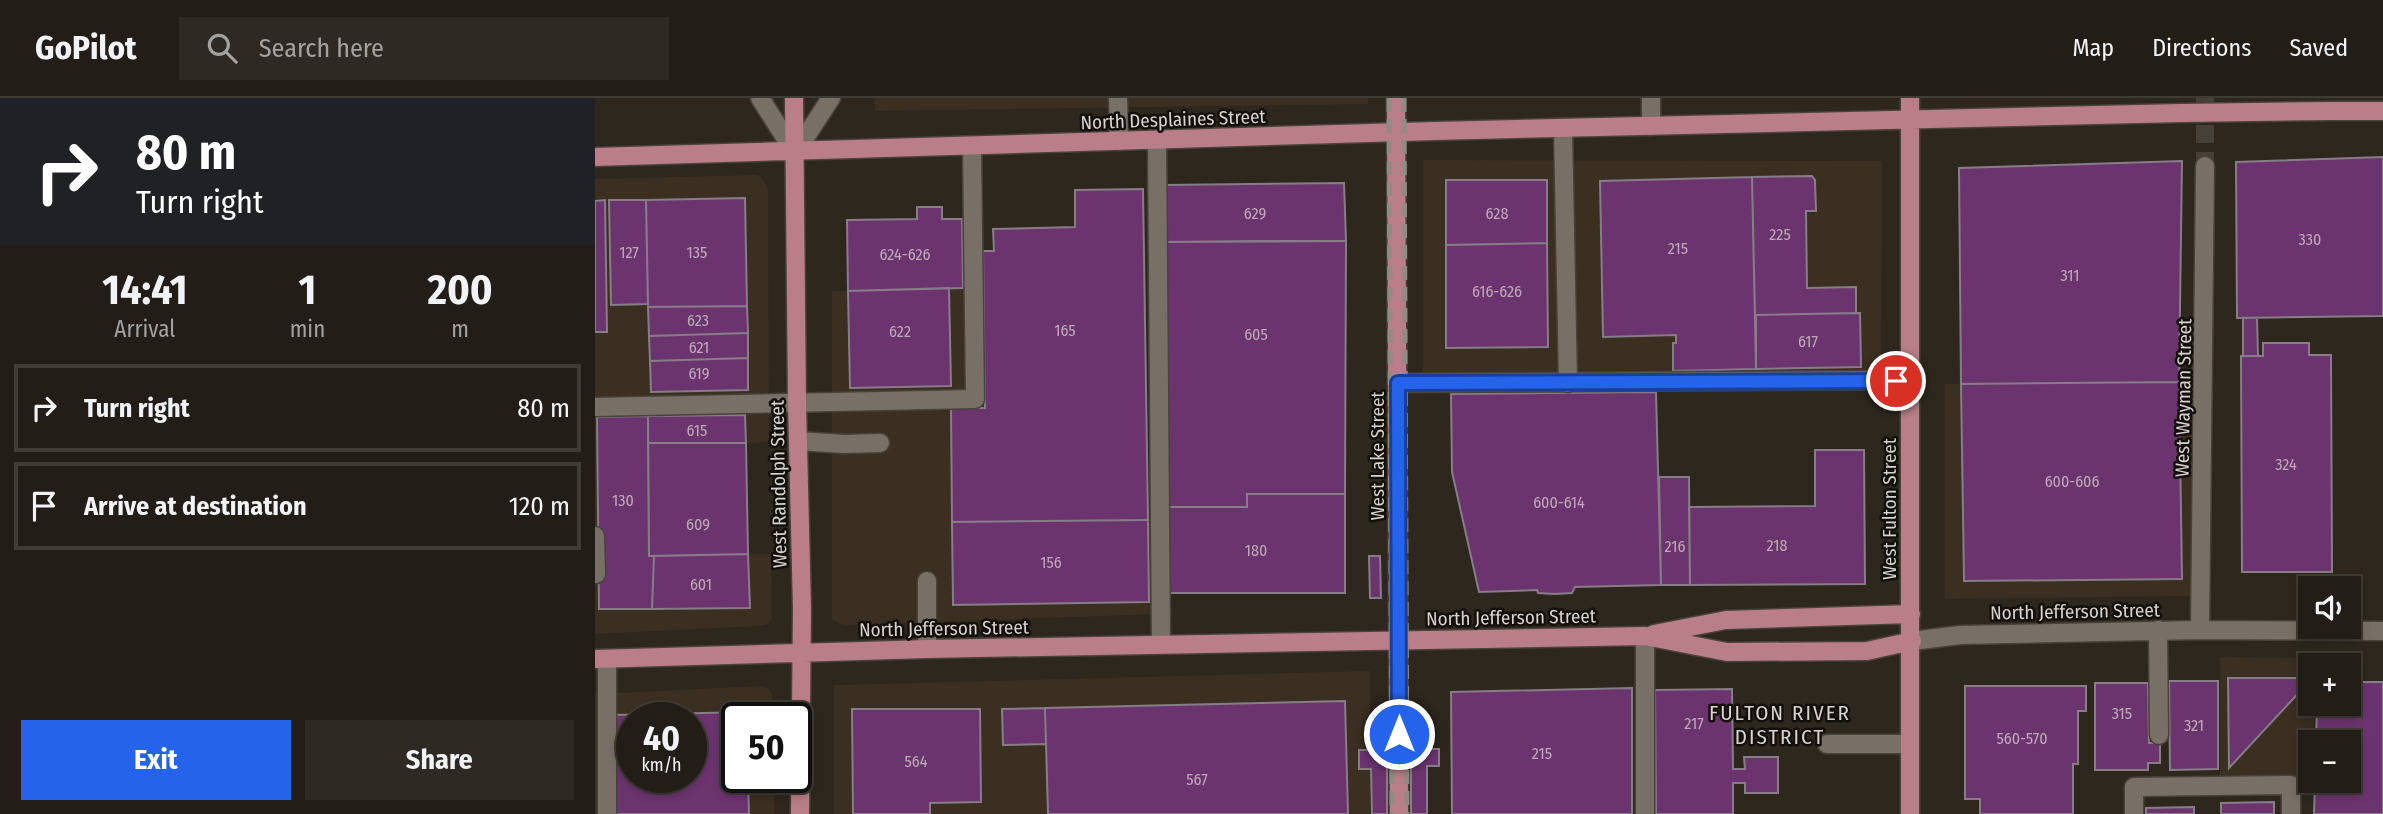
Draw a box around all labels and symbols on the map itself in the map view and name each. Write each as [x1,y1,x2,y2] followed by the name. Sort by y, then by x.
[1080,105,1267,134] street label: North Desplaines Street
[1244,204,1266,223] house number: 629
[1486,204,1508,223] house number: 628
[1769,225,1791,244] house number: 225
[2299,230,2321,249] house number: 330
[1668,239,1688,258] house number: 215
[619,243,639,262] house number: 127
[687,243,707,262] house number: 135
[880,245,931,264] house number: 624-626
[2060,266,2080,285] house number: 311
[1472,282,1522,301] house number: 616-626
[687,311,709,330] house number: 623
[2171,318,2196,477] street label: West Wayman Street
[1054,321,1076,340] house number: 165
[889,322,911,341] house number: 622
[1244,325,1268,344] house number: 605
[1798,332,1818,351] house number: 617
[689,338,709,357] house number: 621
[1866,351,1926,411] pin
[688,364,710,383] house number: 619
[1366,391,1389,521] street label: West Lake Street
[766,399,791,568] street label: West Randolph Street
[687,421,707,440] house number: 615
[1878,437,1901,580] street label: West Fulton Street
[2275,455,2297,474] house number: 324
[2045,472,2099,491] house number: 600-606
[612,491,634,510] house number: 130
[1533,493,1585,512] house number: 600-614
[686,515,710,534] house number: 609
[1767,536,1787,555] house number: 218
[1665,537,1685,556] house number: 216
[1245,541,1267,560] house number: 180
[1040,553,1062,572] house number: 156
[690,575,712,594] house number: 601
[1990,599,2161,624] street label: North Jefferson Street
[1426,605,1597,630] street label: North Jefferson Street
[859,616,1030,641] street label: North Jefferson Street
[1362,697,1436,771] position arrow
[1709,700,1851,750] district label: FULTON RIVER DISTRICT
[721,702,812,793] speed limit sign: 50
[2112,704,2132,723] house number: 315
[1684,714,1704,733] house number: 217
[2184,716,2204,735] house number: 321
[1996,729,2048,748] house number: 560-570
[1532,744,1552,763] house number: 215
[904,752,928,771] house number: 564
[1186,770,1208,789] house number: 567

